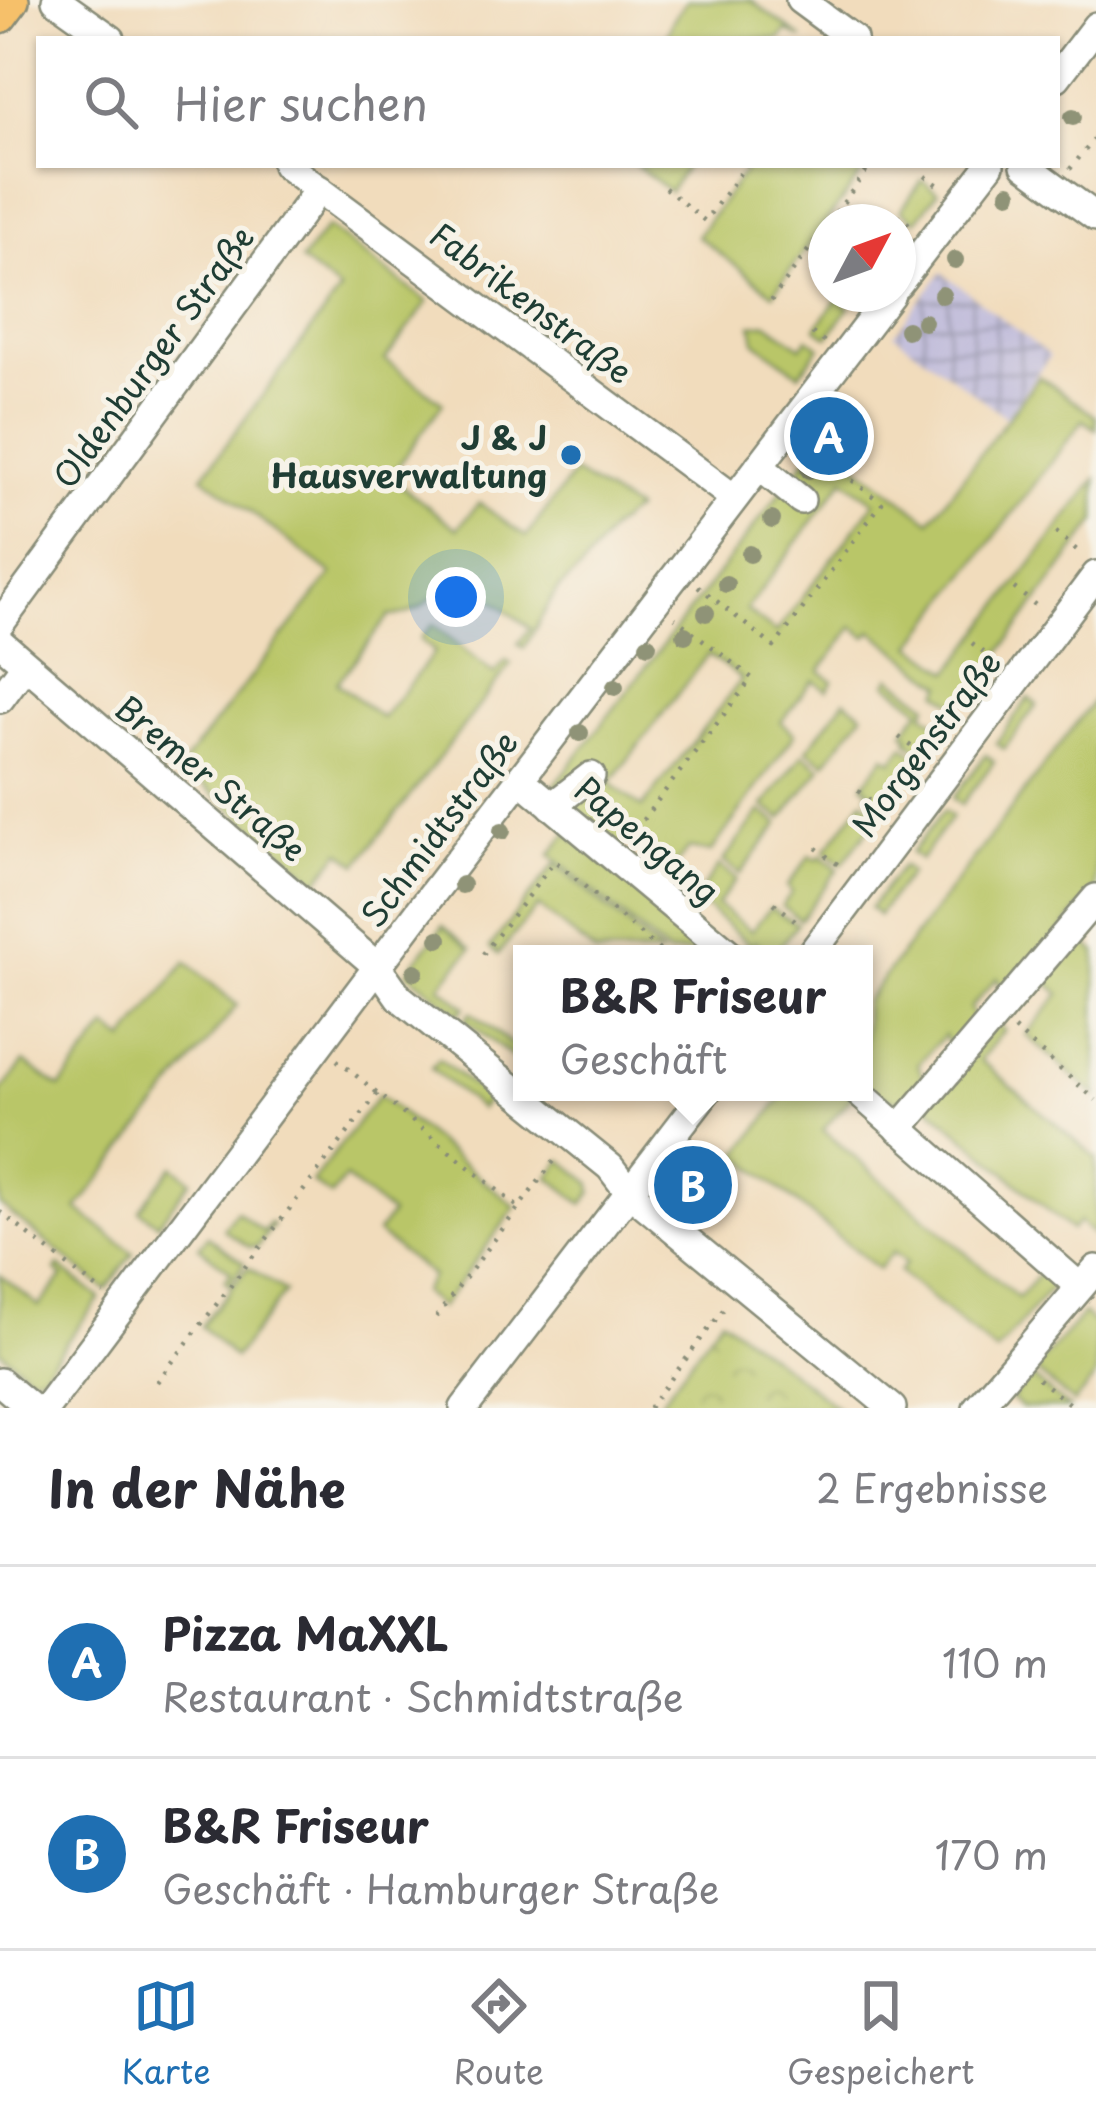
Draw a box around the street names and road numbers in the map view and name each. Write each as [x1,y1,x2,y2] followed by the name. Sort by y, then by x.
[420,209,644,395] street label: Fabrikenstraße
[39,214,265,498] street label: Oldenburger Straße
[838,639,1012,847] street label: Morgenstraße
[106,682,318,872] street label: Bremer Straße
[347,719,529,937] street label: Schmidtstraße
[565,764,731,914] street label: Papengang

